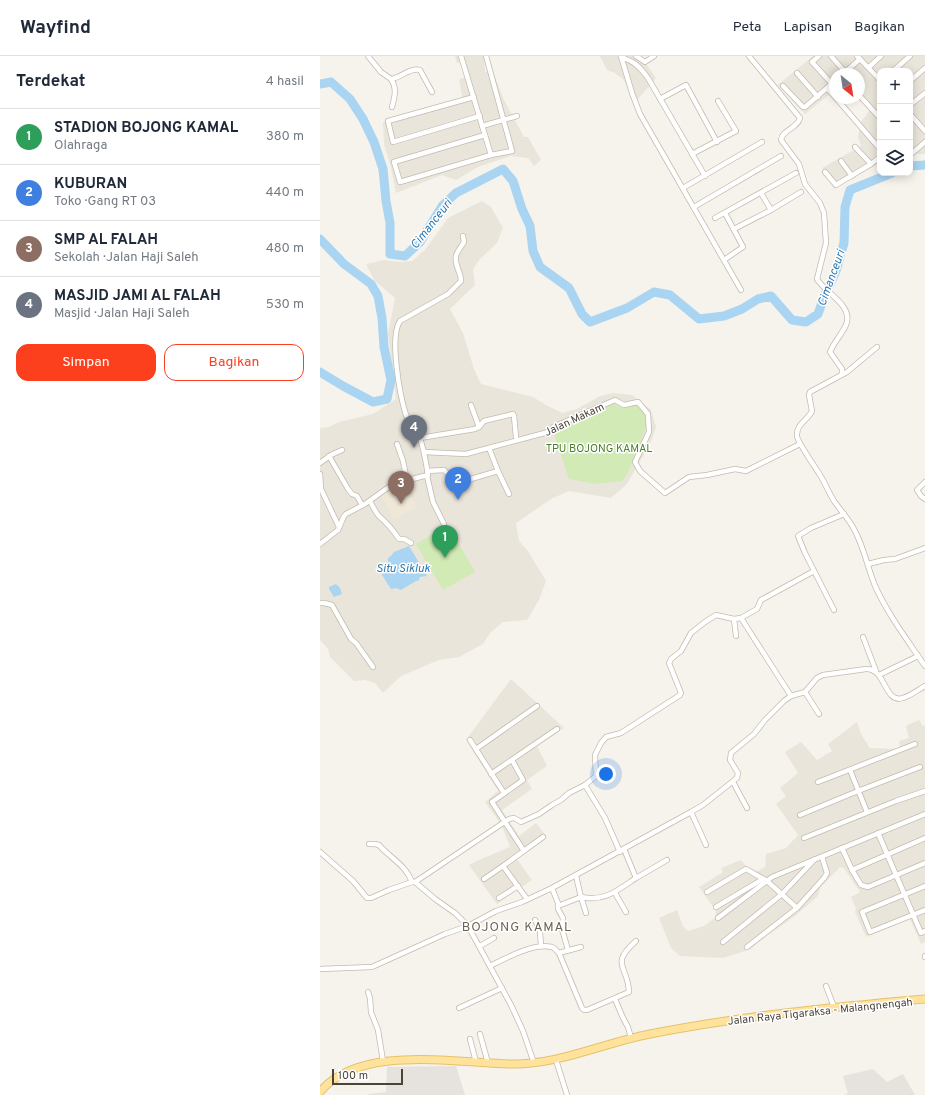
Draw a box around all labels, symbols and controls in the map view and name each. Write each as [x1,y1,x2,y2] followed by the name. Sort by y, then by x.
[20,16,91,40] text: Wayfind
[733,19,761,36] text: Peta
[783,19,832,36] text: Lapisan
[854,19,905,36] text: Bagikan
[829,68,865,104] north arrow
[877,68,913,176] map controls
[877,68,913,104] button: +
[16,71,85,93] text: Terdekat
[266,74,304,90] text: 4 hasil
[877,104,913,140] button: −
[54,119,238,138] text: STADION BOJONG KAMAL
[26,129,32,145] text: 1
[266,129,304,145] text: 380 m
[54,138,107,154] text: Olahraga
[877,140,913,176] button: layers
[54,175,127,194] text: KUBURAN
[25,185,33,201] text: 2
[265,185,304,201] text: 440 m
[54,194,156,210] text: Toko · Gang RT 03
[407,196,457,253] water label: Cimanceuri
[54,231,158,250] text: SMP AL FALAH
[25,241,33,257] text: 3
[266,241,304,257] text: 480 m
[814,247,850,309] water label: Cimanceuri
[54,250,199,266] text: Sekolah · Jalan Haji Saleh
[54,287,221,306] text: MASJID JAMI AL FALAH
[25,297,33,313] text: 4
[266,297,304,313] text: 530 m
[54,306,190,322] text: Masjid · Jalan Haji Saleh
[16,344,156,381] button: Simpan
[164,344,304,381] button: Bagikan
[542,400,607,440] street label: Jalan Makam
[401,415,427,448] pin: 4
[546,442,652,456] park label: TPU BOJONG KAMAL
[445,467,471,500] pin: 2
[388,471,414,504] pin: 3
[432,525,458,558] pin: 1
[376,561,431,577] water label: Situ Sikluk
[596,764,616,784] your location
[462,920,572,936] district label: BOJONG KAMAL
[727,995,913,1029] street label: Jalan Raya Tigaraksa - Malangnengah
[332,1067,403,1086] scale bar
[338,1069,368,1083] text: 100 m

